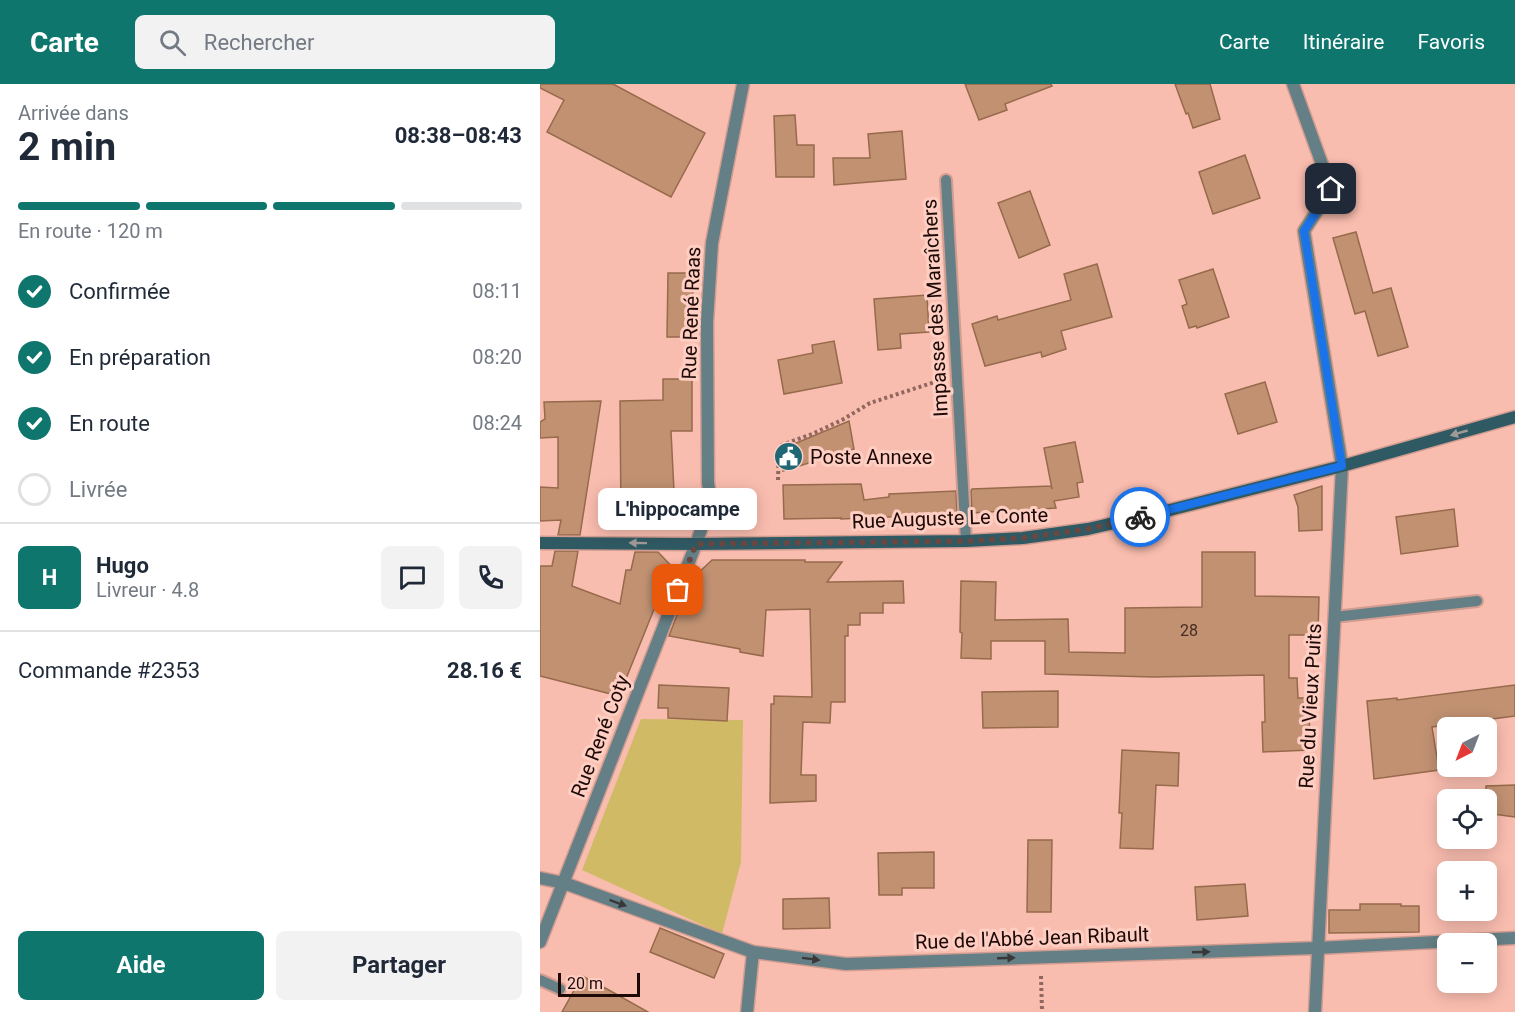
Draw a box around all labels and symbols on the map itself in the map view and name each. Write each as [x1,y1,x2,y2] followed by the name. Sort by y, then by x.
[1305,163,1356,214] pin
[917,198,953,418] street label: Impasse des Maraîchers
[677,246,705,380] street label: Rue René Raas
[1450,429,1468,438] one-way arrow
[773,441,805,473] public building icon: Poste Annexe
[810,445,932,469] place label: Poste Annexe
[1110,487,1170,547] courier
[598,488,758,530] callout: L'hippocampe
[851,503,1049,533] street label: Rue Auguste Le Conte
[628,539,647,548] one-way arrow
[652,564,703,615] pin
[1180,621,1198,640] house number: 28
[1294,623,1326,789] street label: Rue du Vieux Puits
[566,671,634,800] street label: Rue René Coty
[1437,717,1497,777] north arrow
[610,898,628,908] one-way arrow
[915,922,1149,954] street label: Rue de l'Abbé Jean Ribault
[1191,947,1210,957] one-way arrow
[996,954,1015,963] one-way arrow
[802,955,821,964] one-way arrow
[558,970,640,998] scale bar

